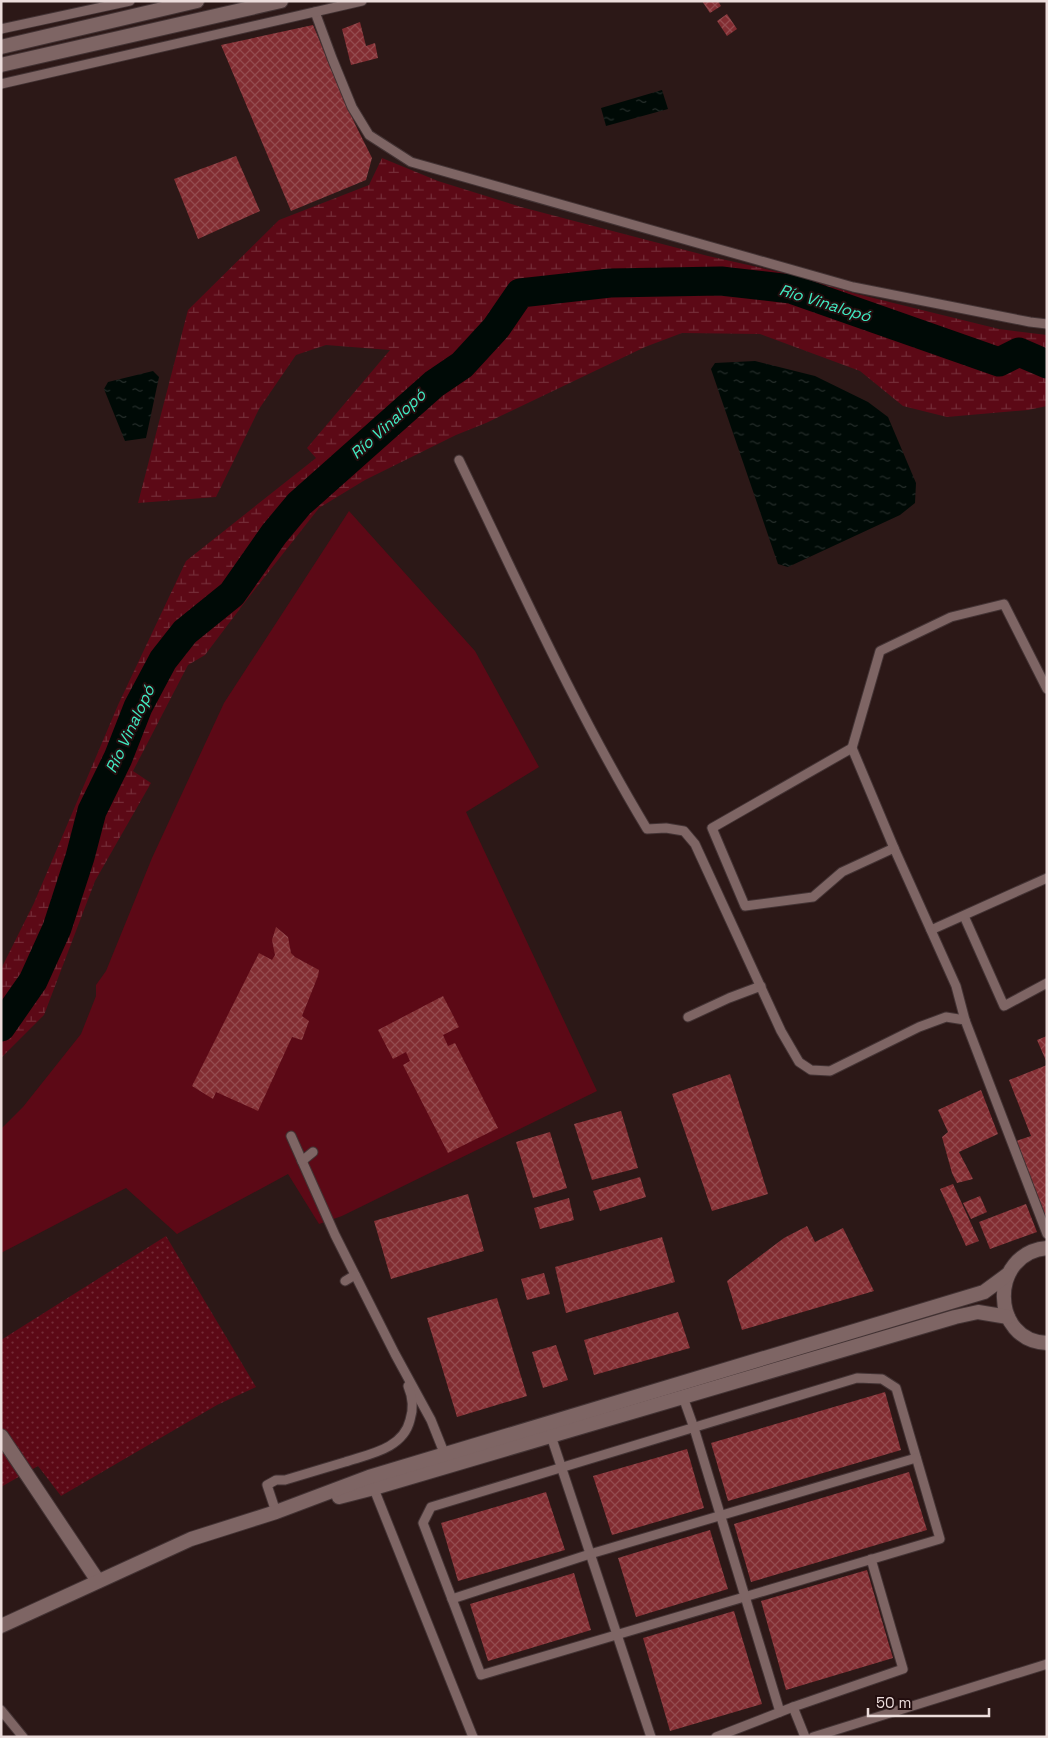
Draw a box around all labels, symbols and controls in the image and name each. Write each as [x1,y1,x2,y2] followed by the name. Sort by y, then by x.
[777,279,874,327] water label: Río Vinalopó
[346,384,431,463] water label: Río Vinalopó
[100,681,160,776] water label: Río Vinalopó
[868,1686,989,1718] scale bar
[876,1693,911,1712] text: 50 m

